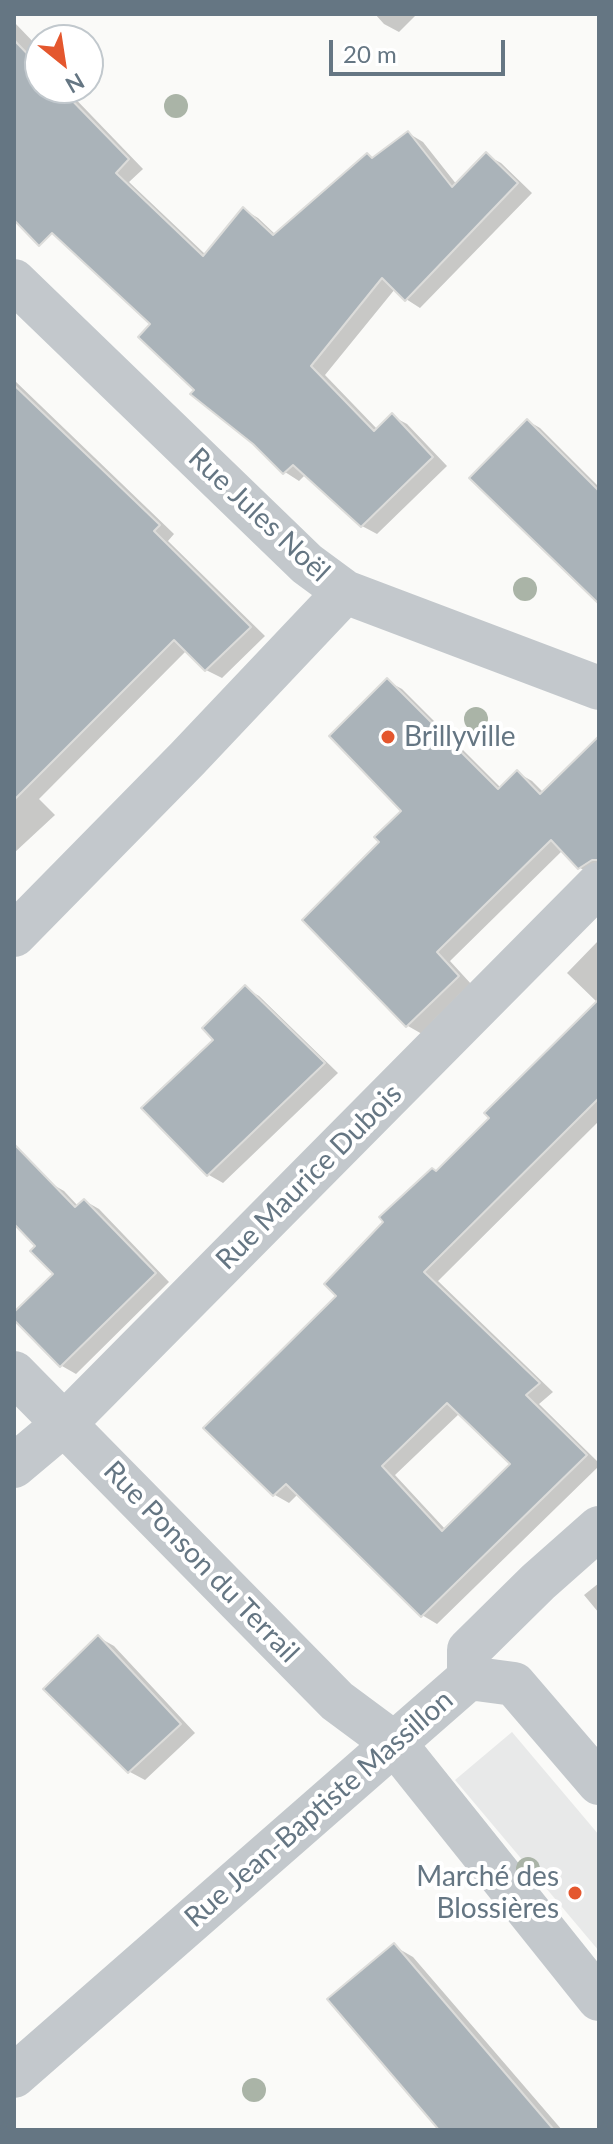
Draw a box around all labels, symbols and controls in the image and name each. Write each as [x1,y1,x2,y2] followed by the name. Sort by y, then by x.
[24,24,104,104] north arrow
[333,24,509,74] scale bar
[343,39,397,68] text: 20 m
[61,68,89,99] text: N
[182,441,336,589] street label: Rue Jules Noël
[404,720,516,754] place label: Brillyville
[379,728,397,746] marker: Brillyville
[209,1077,409,1277] street label: Rue Maurice Dubois
[96,1454,306,1670] street label: Rue Ponson du Terrail
[178,1683,460,1935] street label: Rue Jean-Baptiste Massillon
[416,1860,559,1926] place label: Marché des Blossières
[566,1884,584,1902] marker: Marché des Blossières

